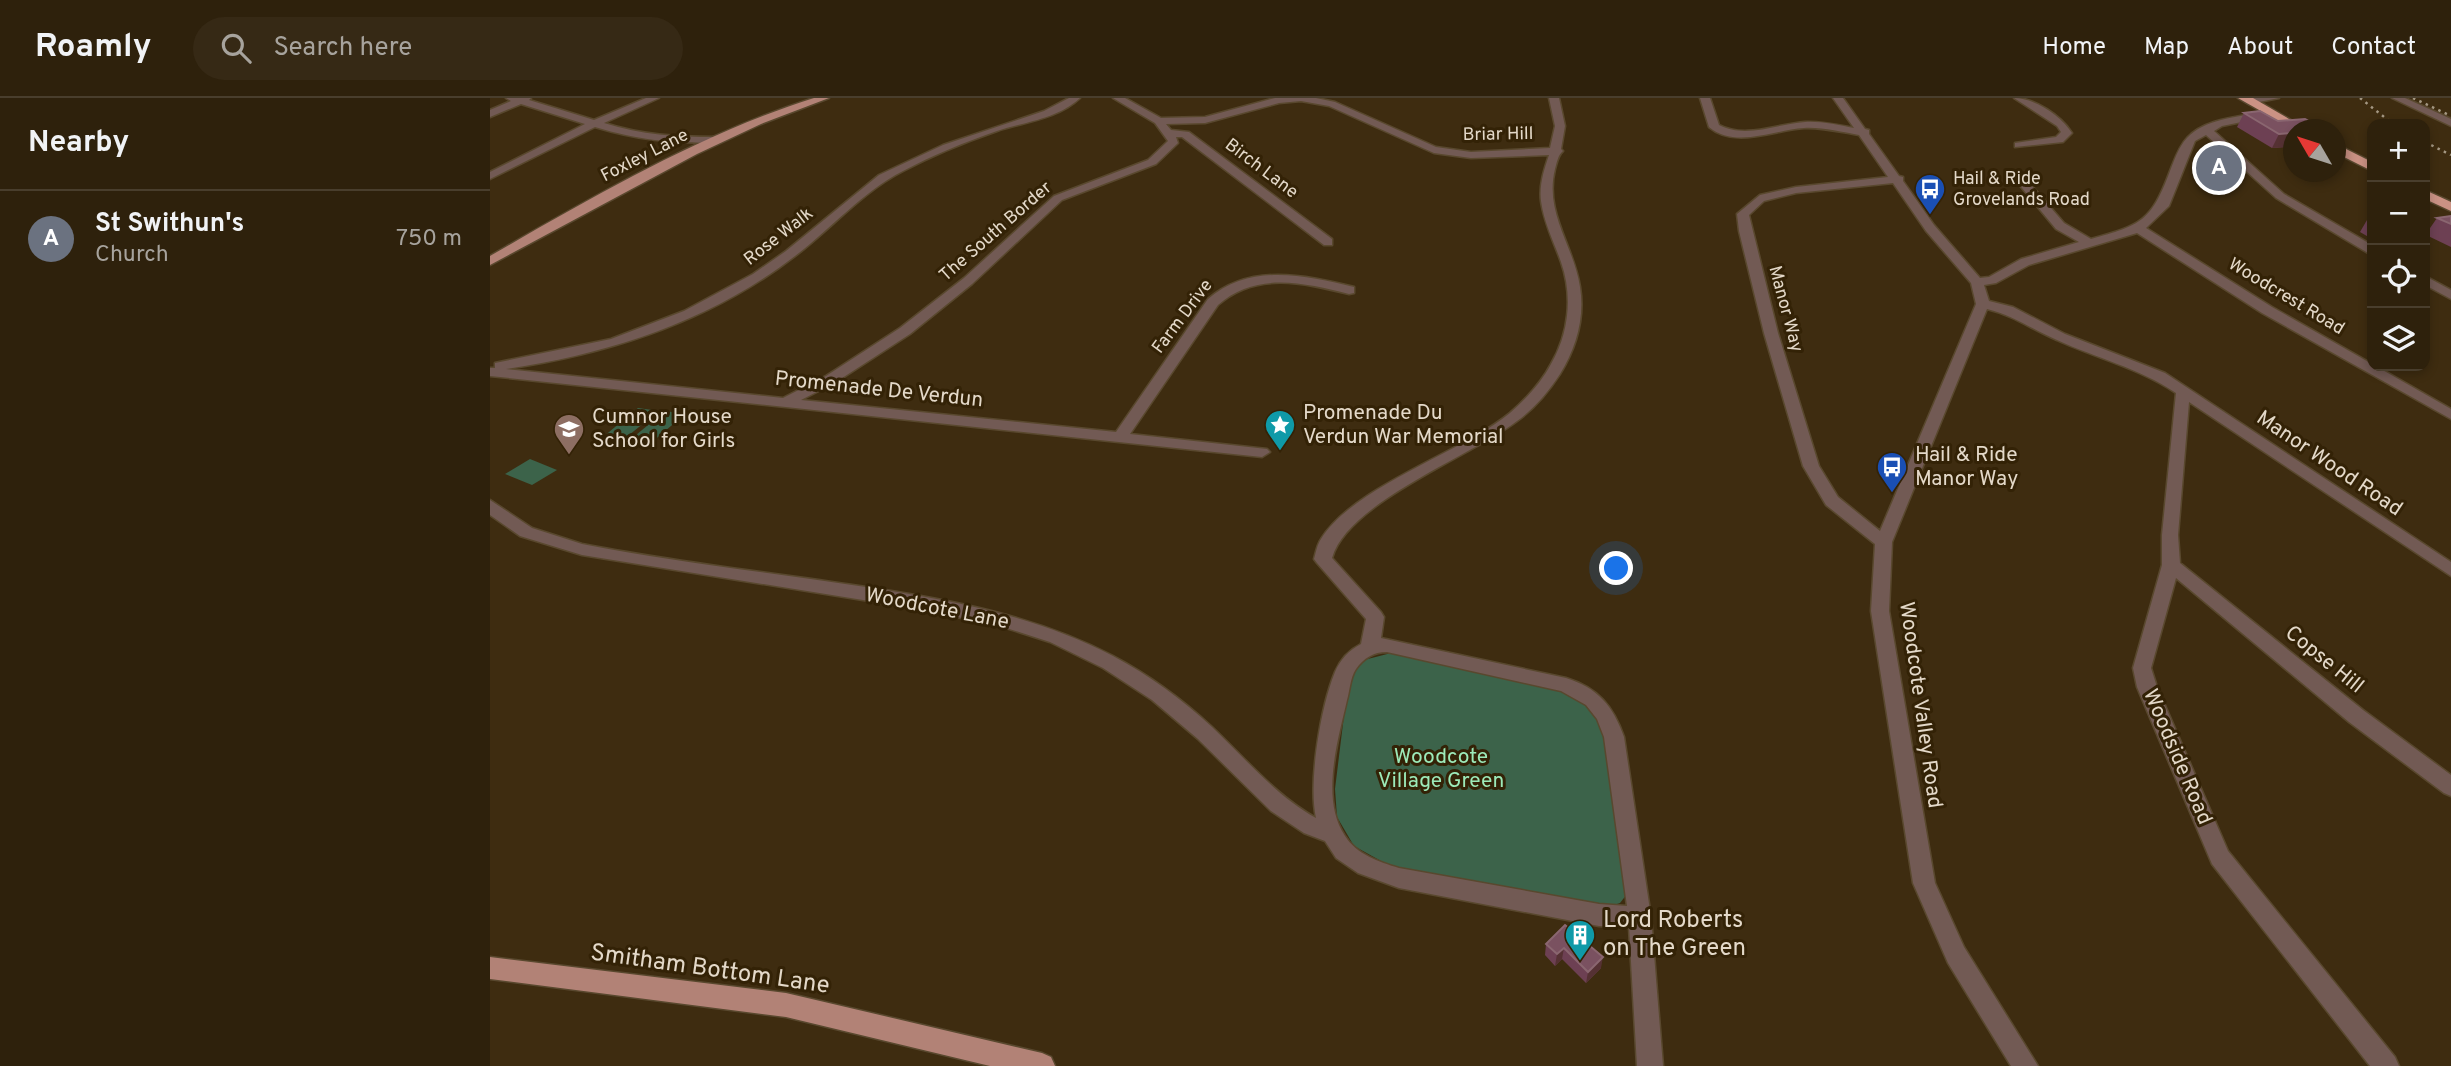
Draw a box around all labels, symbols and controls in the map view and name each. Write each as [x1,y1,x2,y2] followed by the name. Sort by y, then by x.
[193,17,683,80] search box
[35,27,151,69] text: Roamly
[217,29,255,67] icon: search
[273,32,412,65] text: Search here
[2042,33,2106,63] text: Home
[2144,33,2189,63] text: Map
[2227,33,2293,63] text: About
[2331,33,2416,63] text: Contact
[2283,119,2346,182] north arrow
[2367,119,2430,371] map controls
[2367,119,2430,182] button: +
[1462,123,1534,147] street label: Briar Hill
[597,124,693,188] street label: Foxley Lane
[28,125,129,162] text: Nearby
[1220,134,1302,204] street label: Birch Lane
[2196,142,2242,194] pin: A
[1953,168,2090,212] place label: Hail & Ride Grovelands Road
[1913,172,1947,216] bus stop icon: Hail & Ride Grovelands Road
[935,177,1057,287] street label: The South Border
[2367,182,2430,245] button: −
[740,203,818,271] street label: Rose Walk
[95,208,244,241] text: St Swithun's
[43,225,59,254] text: A
[396,225,462,254] text: 750 m
[95,241,169,270] text: Church
[2367,245,2430,308] button: locate
[2224,253,2348,341] street label: Woodcrest Road
[1762,263,1808,355] street label: Manor Way
[1148,275,1218,359] street label: Farm Drive
[2367,308,2430,371] button: layers
[773,366,985,414] street label: Promenade De Verdun
[1303,400,1504,451] place label: Promenade Du Verdun War Memorial
[592,404,735,455] place label: Cumnor House School for Girls
[2251,405,2407,523] street label: Manor Wood Road
[1263,408,1297,452] place icon: Promenade Du Verdun War Memorial
[552,412,586,456] school or university icon: Cumnor House School for Girls
[1915,442,2018,493] place label: Hail & Ride Manor Way
[1875,450,1909,494] bus stop icon: Hail & Ride Manor Way
[1599,551,1633,585] your location
[863,582,1011,636] street label: Woodcote Lane
[1892,600,1948,810] street label: Woodcote Valley Road
[2279,620,2369,700] street label: Copse Hill
[2136,685,2218,829] street label: Woodside Road
[1378,744,1504,795] park label: Woodcote Village Green
[1603,906,1746,964] place label: Lord Roberts on The Green
[1563,918,1597,962] building icon: Lord Roberts on The Green
[589,938,831,1002] street label: Smitham Bottom Lane

